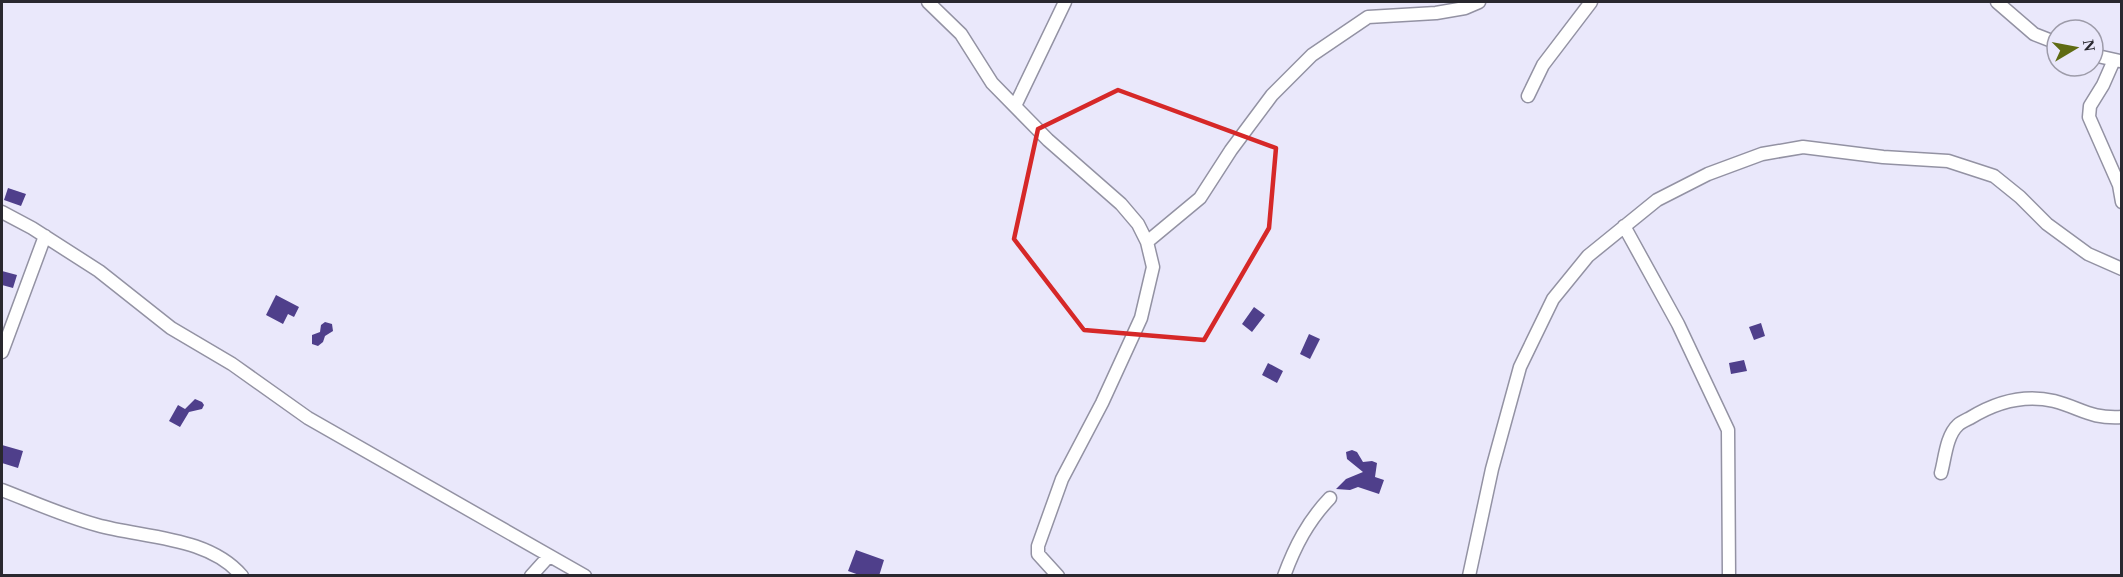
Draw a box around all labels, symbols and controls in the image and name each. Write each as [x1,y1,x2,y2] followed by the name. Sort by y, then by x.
[2045,18,2105,78] north arrow
[2080,38,2099,53] text: N

